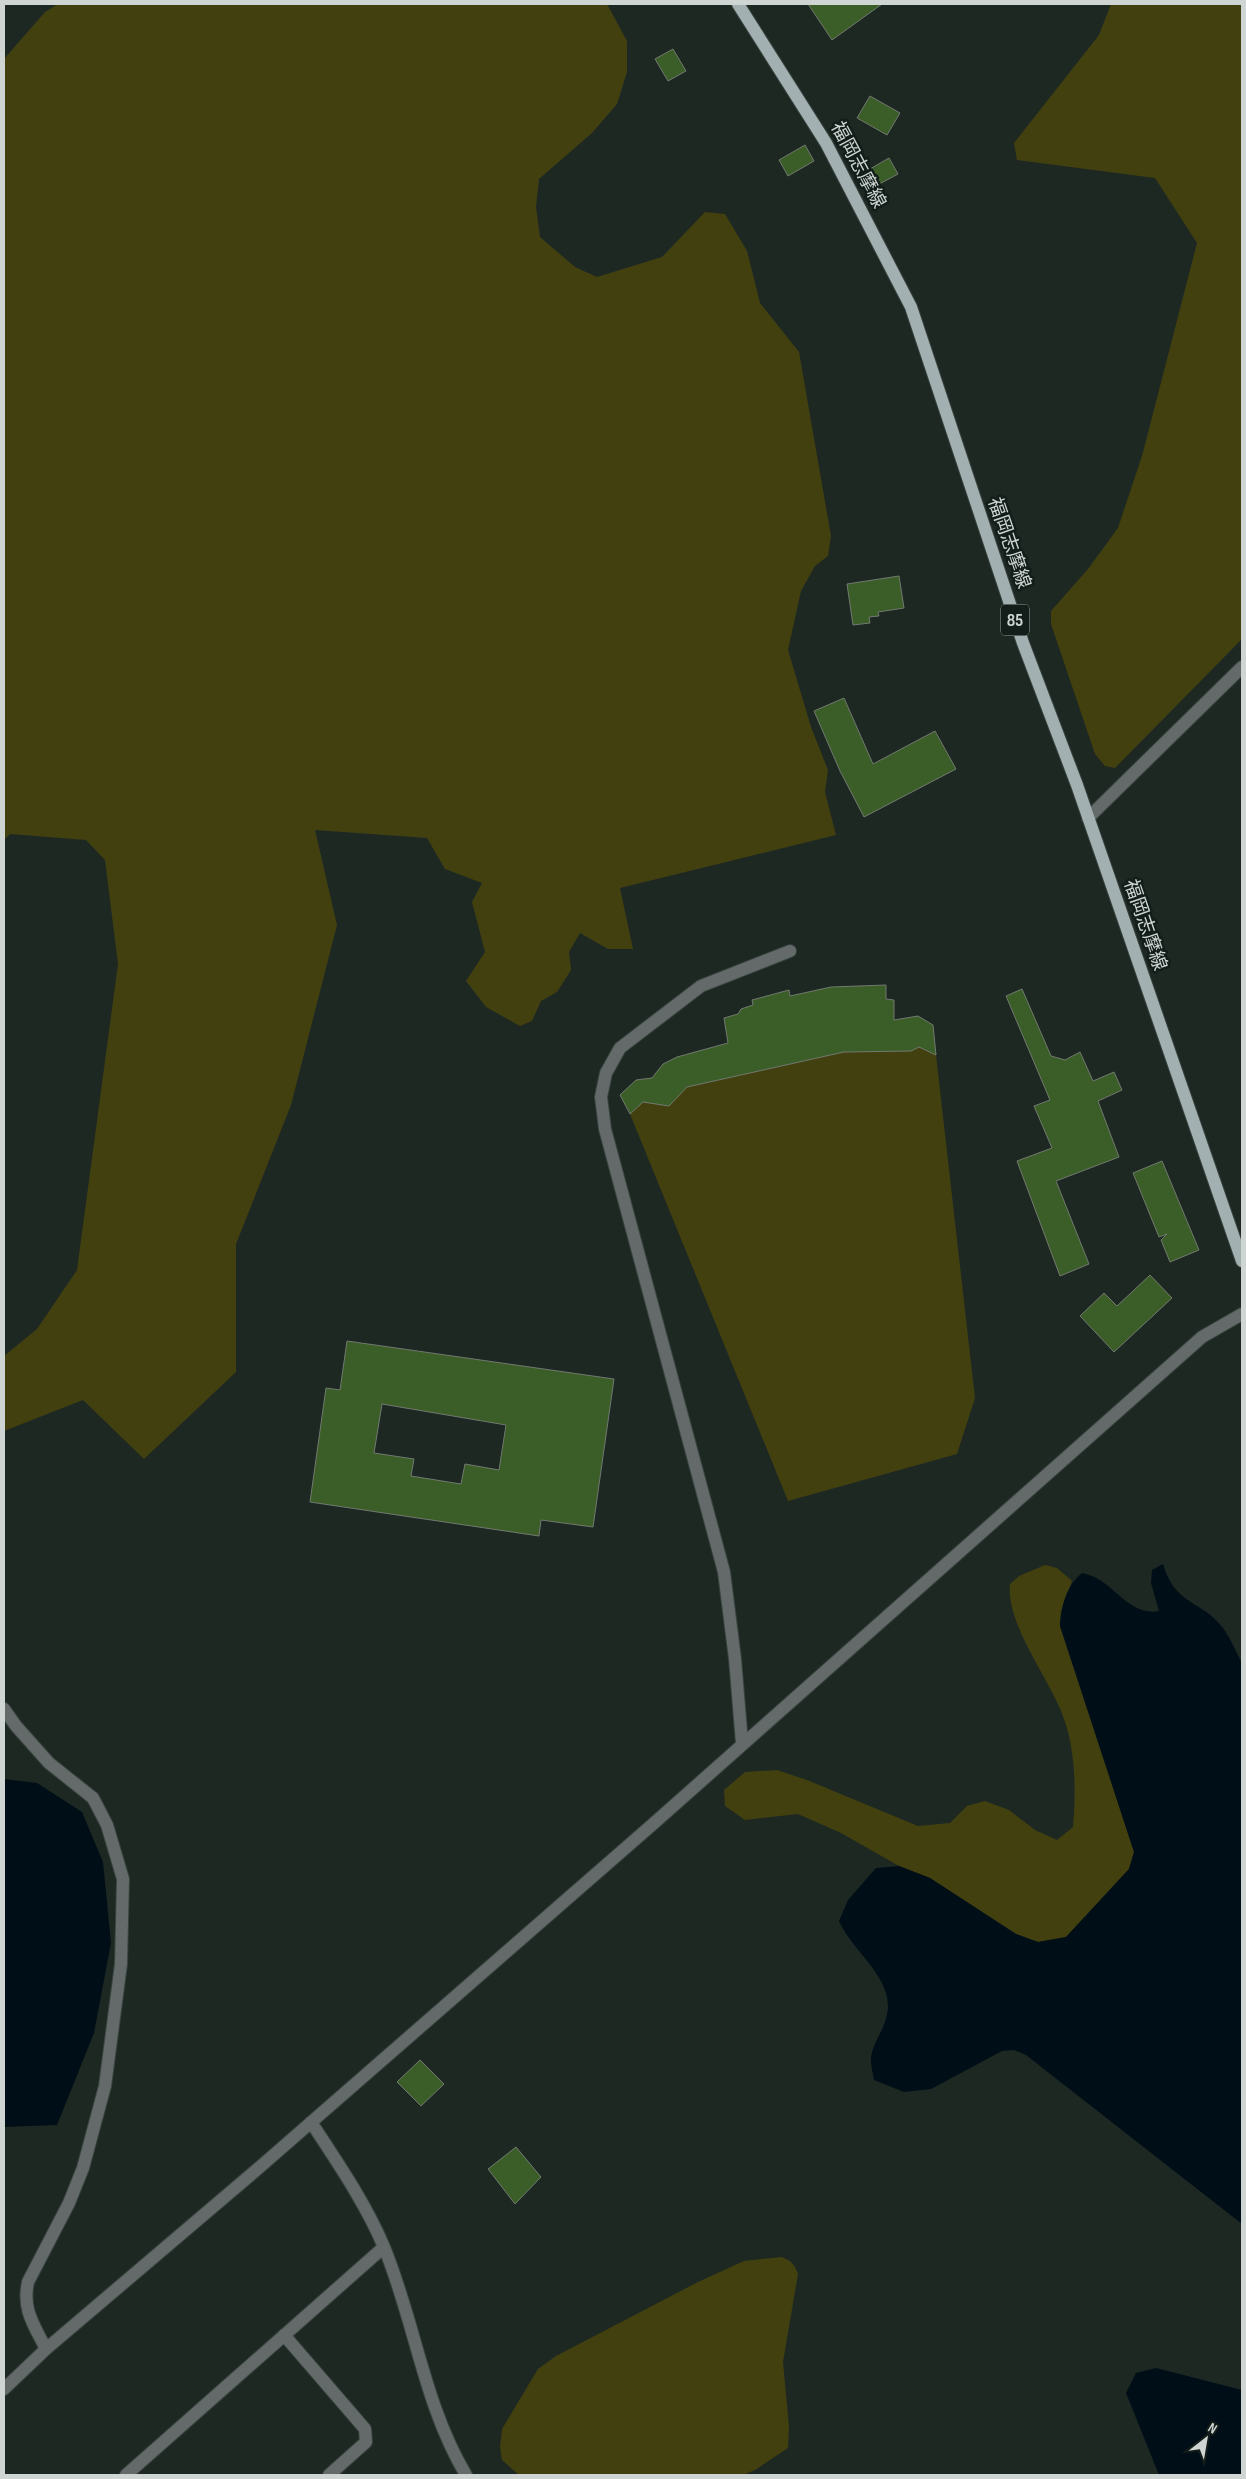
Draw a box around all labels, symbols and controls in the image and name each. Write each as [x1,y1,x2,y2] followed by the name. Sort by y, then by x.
[826,118,890,212] street label: 福岡志摩線
[983,494,1035,592] street label: 福岡志摩線
[1001,604,1029,636] road number: 85
[1119,876,1171,974] street label: 福岡志摩線
[1181,2414,1231,2464] north arrow
[1205,2419,1220,2437] text: N

